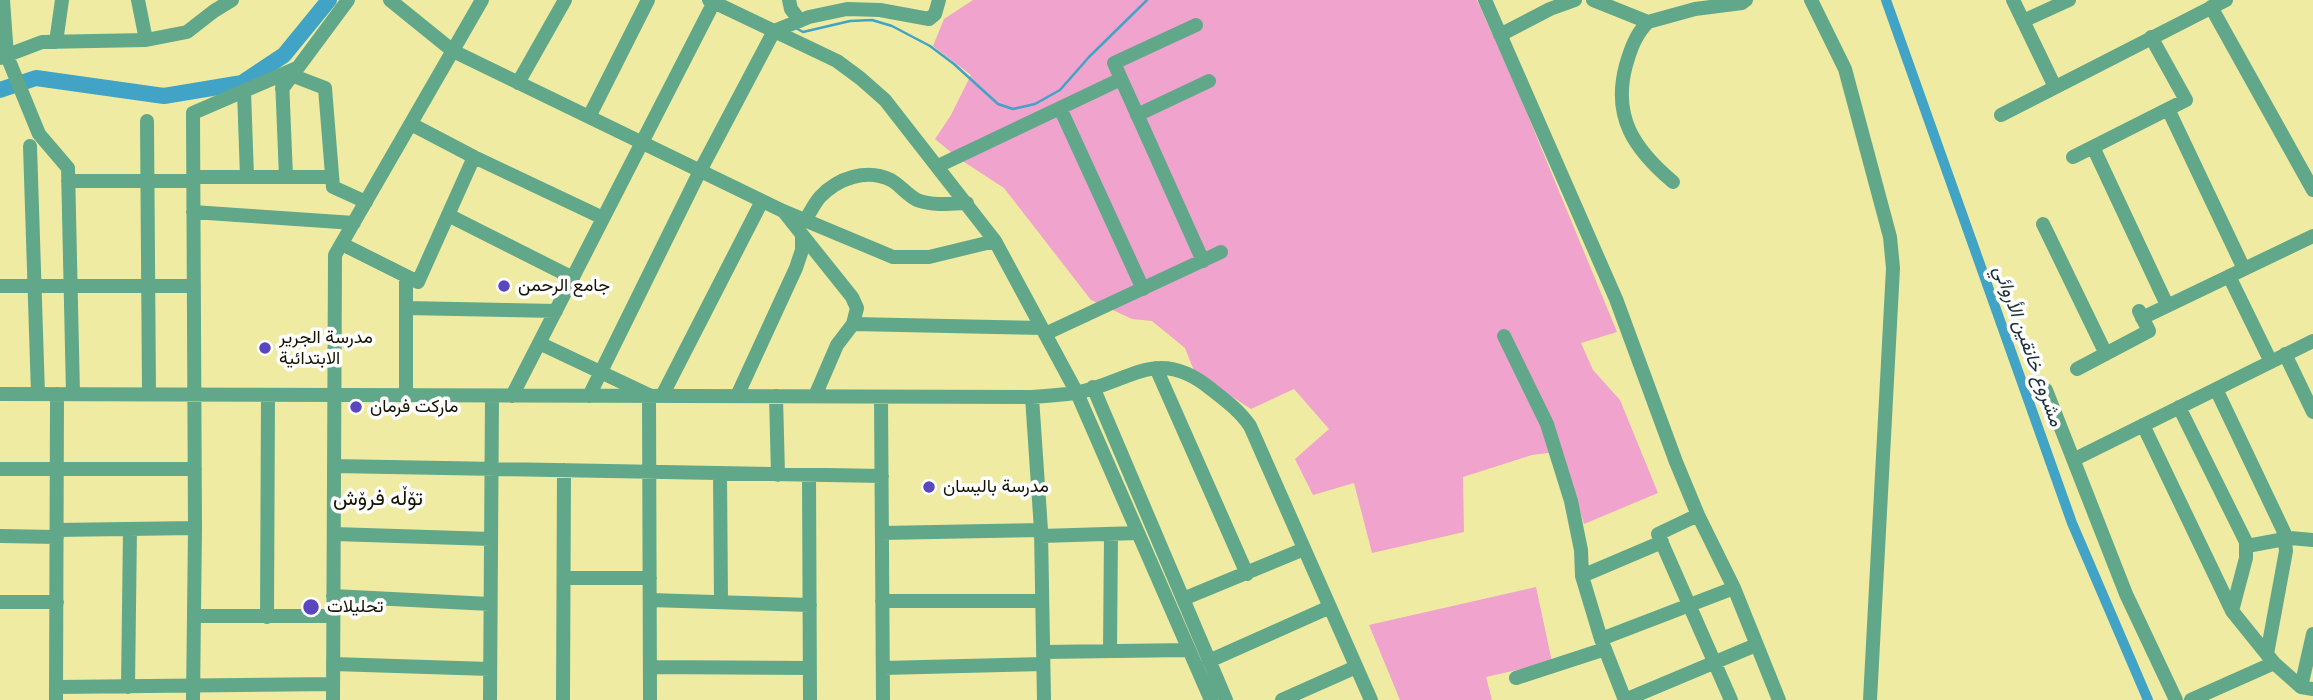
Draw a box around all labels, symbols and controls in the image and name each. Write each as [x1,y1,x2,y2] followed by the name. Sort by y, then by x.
[1988,263,2068,429] water label: مشروع خانقين الأروائي
[518,275,610,297] place label: جامع الرحمن
[496,278,512,294] marker: جامع الرحمن
[279,327,373,370] place label: مدرسة الجرير الابتدائية
[257,340,273,356] marker: مدرسة الجرير الابتدائية
[370,396,458,418] place label: مارکت فرمان
[348,399,364,415] marker: مارکت فرمان
[943,476,1049,498] place label: مدرسة بالیسان
[921,479,937,495] marker: مدرسة بالیسان
[333,486,423,512] district label: تۆڵە فرۆش
[327,596,384,618] place label: تحلیلات
[301,597,321,617] marker: تحلیلات

